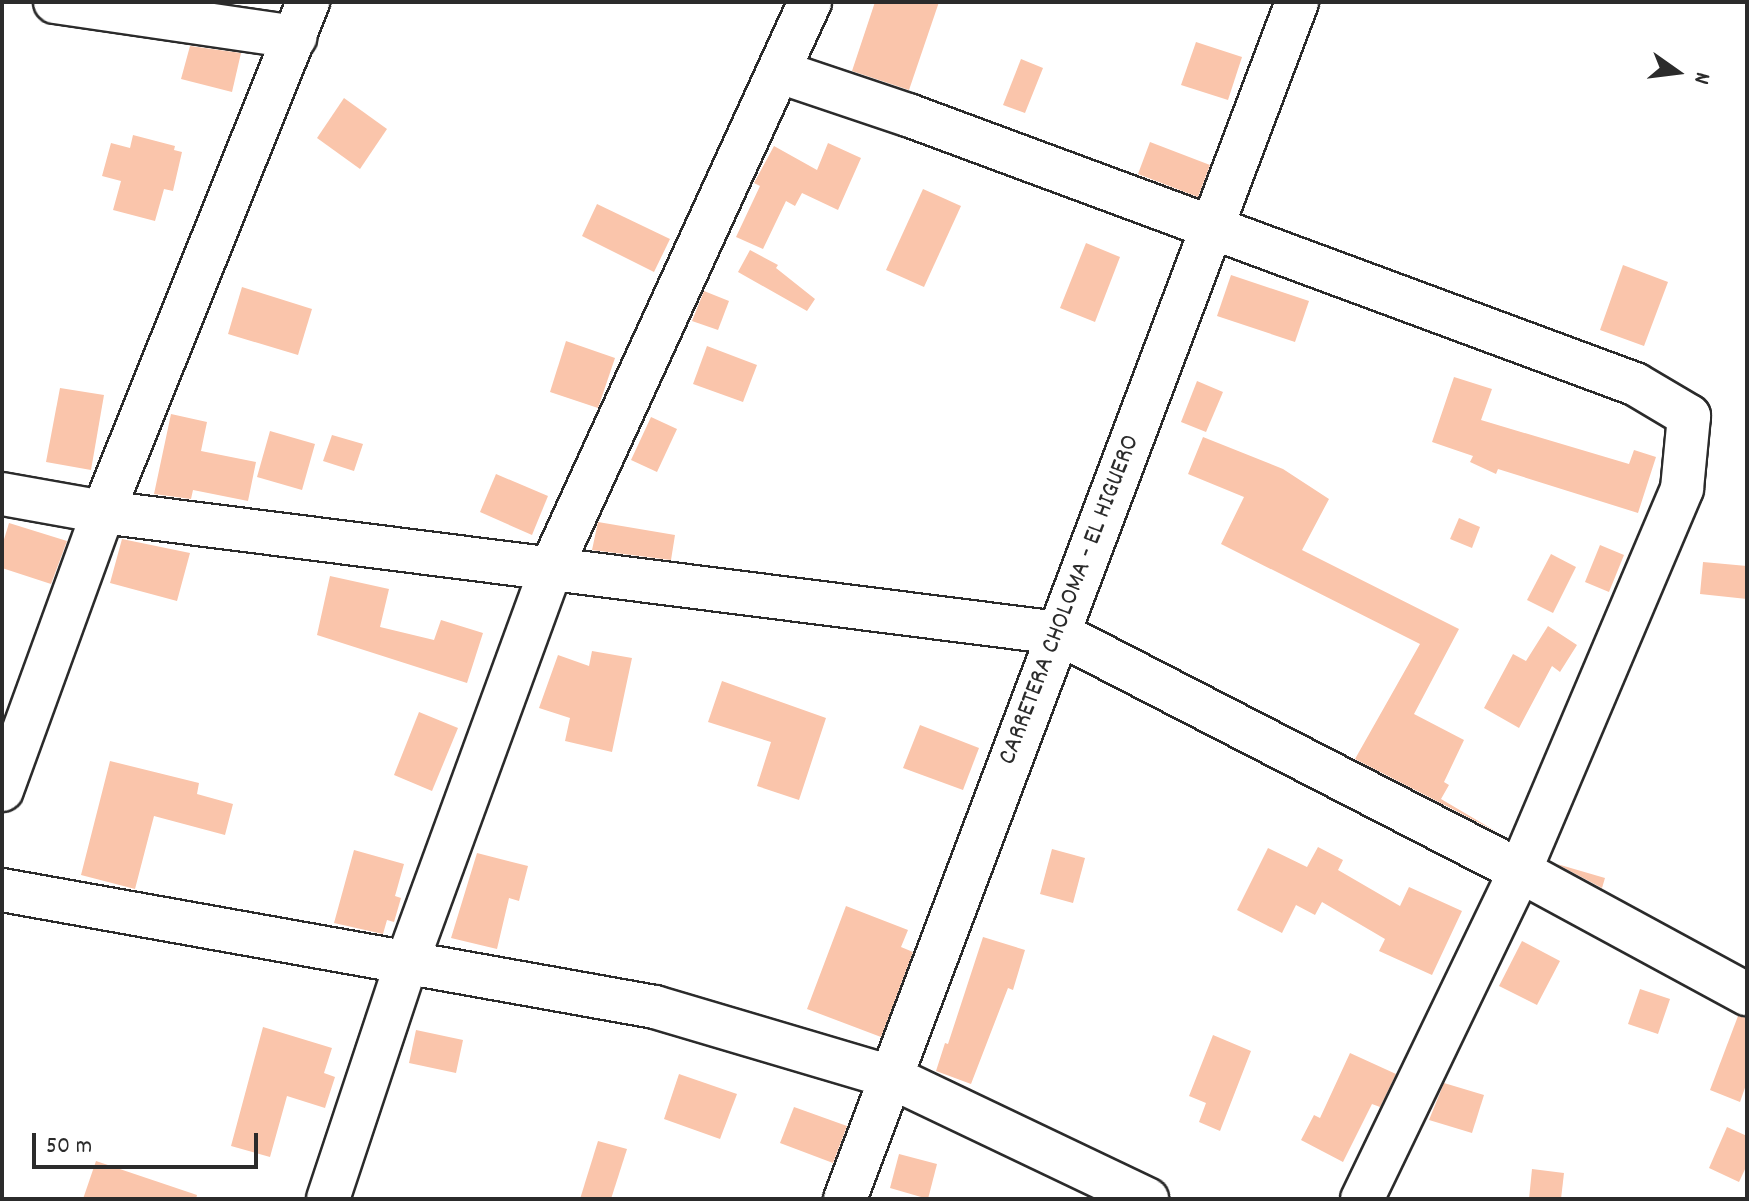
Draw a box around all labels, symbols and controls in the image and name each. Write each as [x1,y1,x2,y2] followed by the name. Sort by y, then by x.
[1637,32,1717,112] north arrow
[1684,69,1717,87] text: N
[993,431,1147,769] street label: CARRETERA CHOLOMA - EL HIGUERO
[36,1117,262,1167] scale bar
[46,1130,92,1164] text: 50 m

